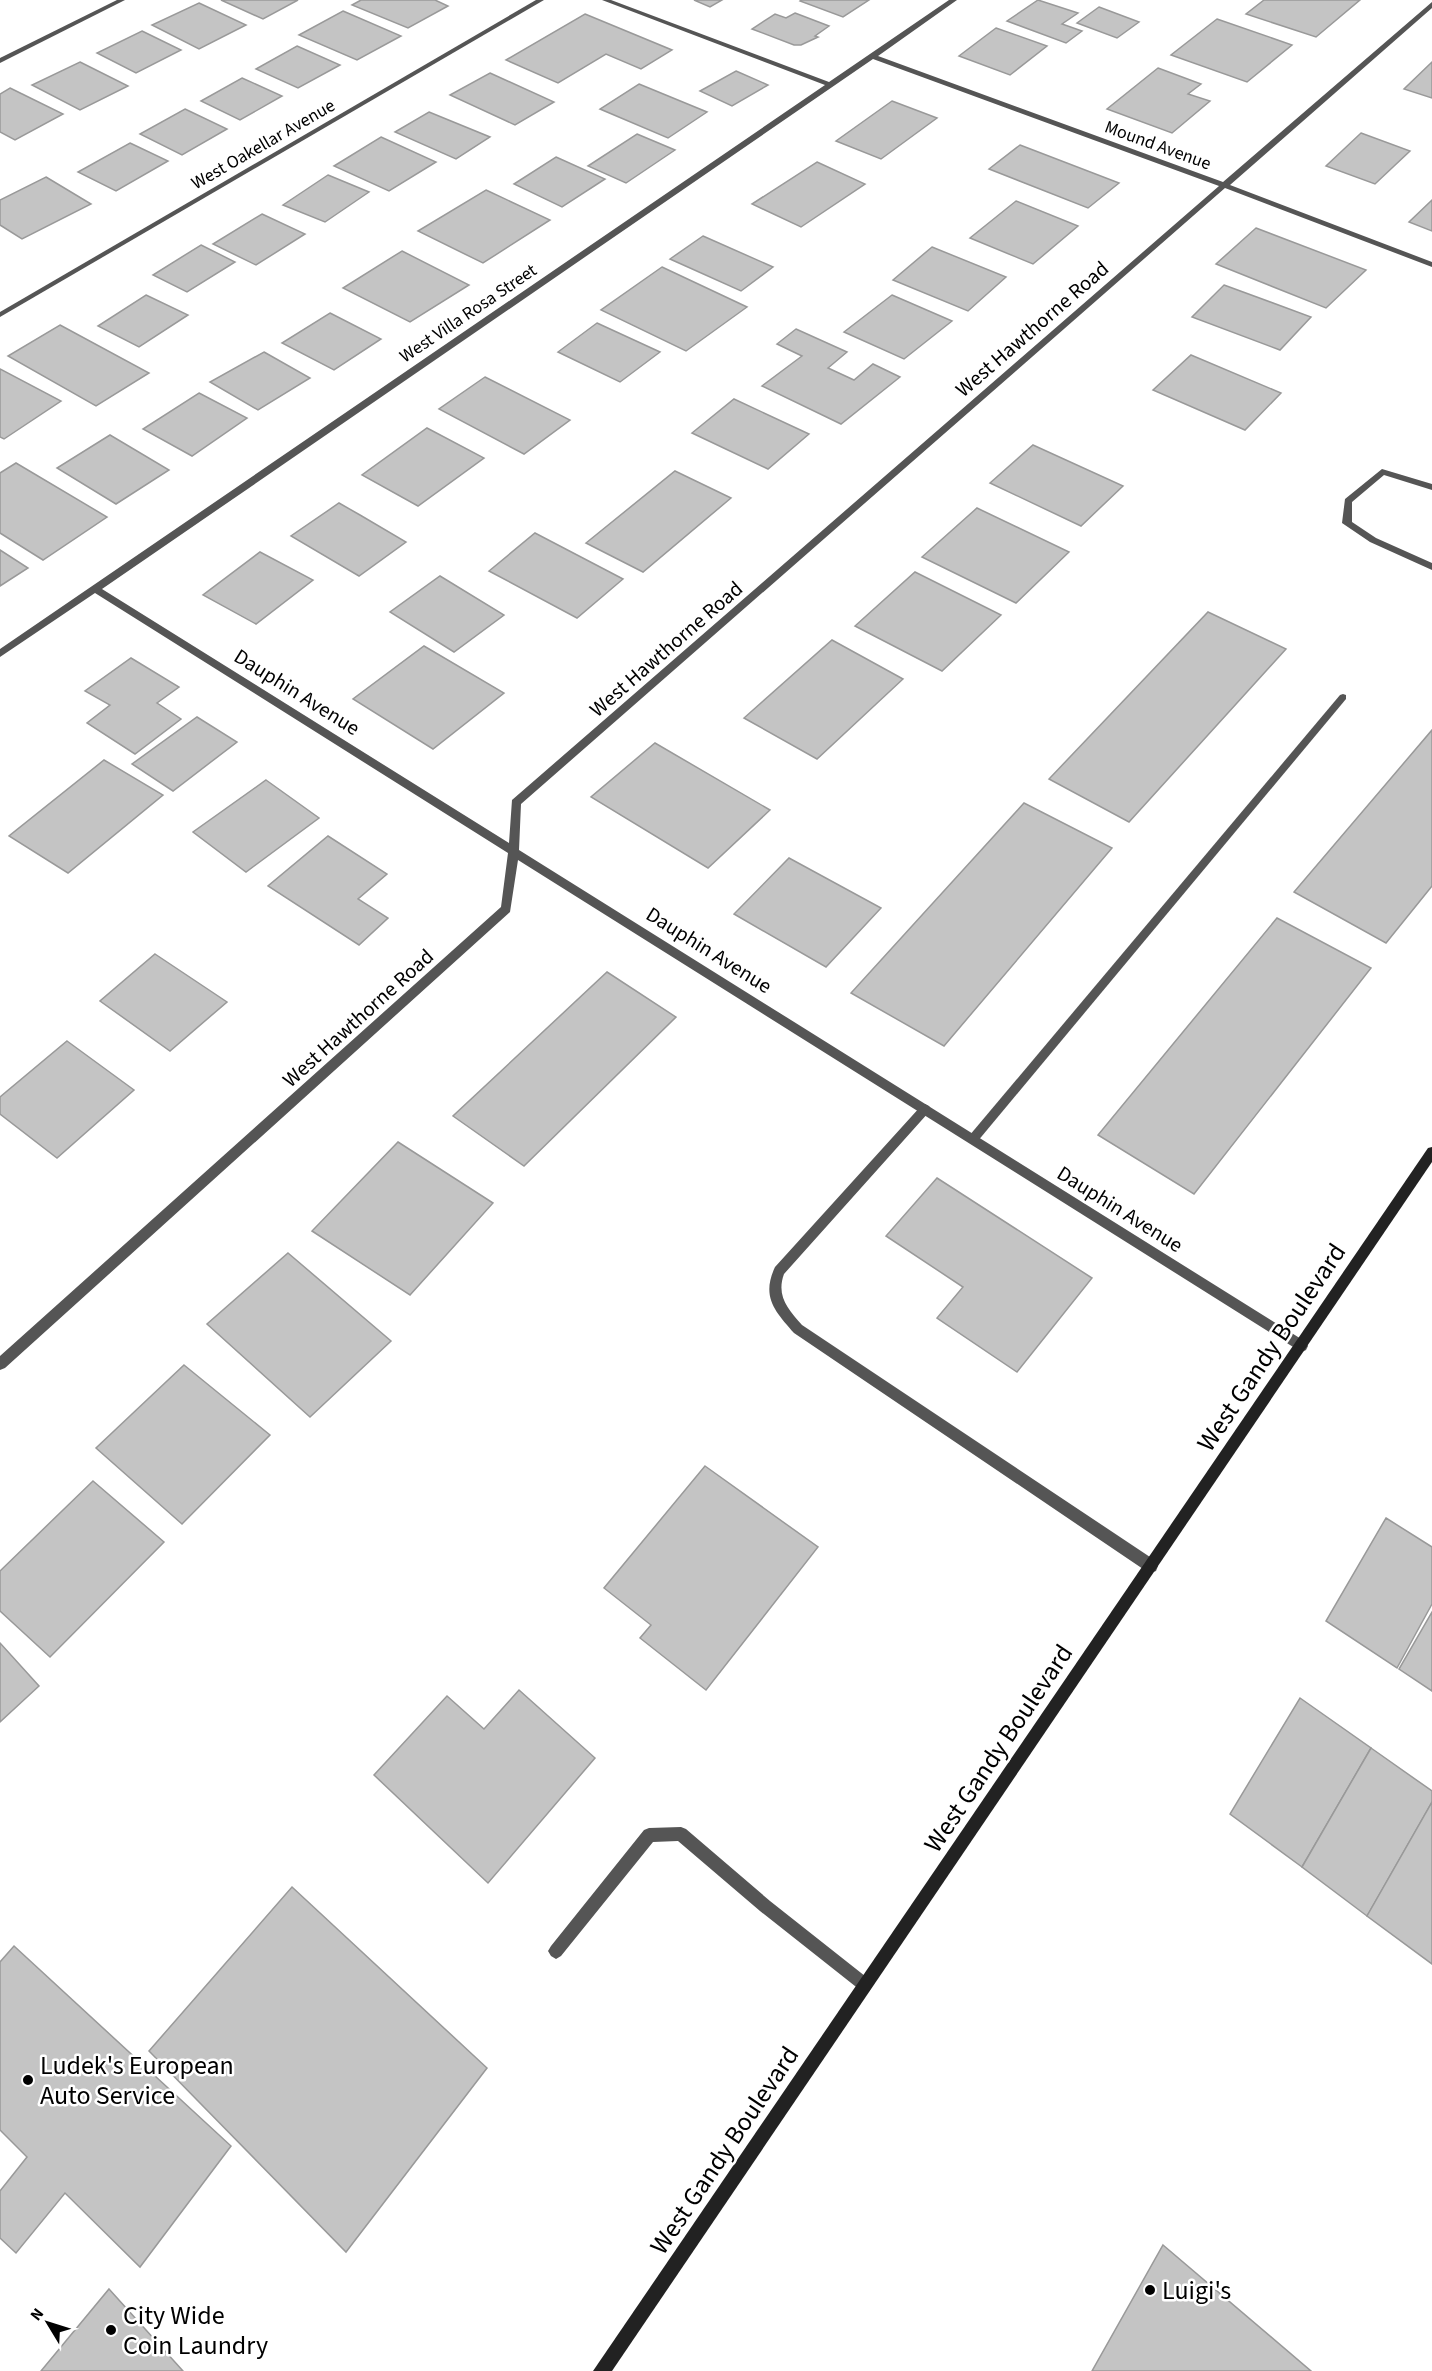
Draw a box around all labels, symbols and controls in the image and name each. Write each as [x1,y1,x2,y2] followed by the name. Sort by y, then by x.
[187,93,340,196] street label: West Oakellar Avenue
[1101,115,1215,176] street label: Mound Avenue
[949,254,1115,404] street label: West Hawthorne Road
[395,258,542,369] street label: West Villa Rosa Street
[583,574,749,724] street label: West Hawthorne Road
[228,641,366,743] street label: Dauphin Avenue
[640,899,778,1001] street label: Dauphin Avenue
[276,942,440,1094] street label: West Hawthorne Road
[1051,1158,1189,1260] street label: Dauphin Avenue
[1188,1236,1355,1459] street label: West Gandy Boulevard
[915,1637,1082,1860] street label: West Gandy Boulevard
[641,2039,808,2262] street label: West Gandy Boulevard
[40,2047,234,2114] place label: Ludek's European Auto Service
[21,2073,35,2087] marker: Ludek's European Auto Service
[1162,2272,1231,2309] place label: Luigi's
[1143,2283,1157,2297] marker: Luigi's
[18,2293,78,2353] north arrow
[123,2297,268,2364] place label: City Wide Coin Laundry
[25,2303,49,2325] text: N
[104,2323,118,2337] marker: City Wide Coin Laundry

